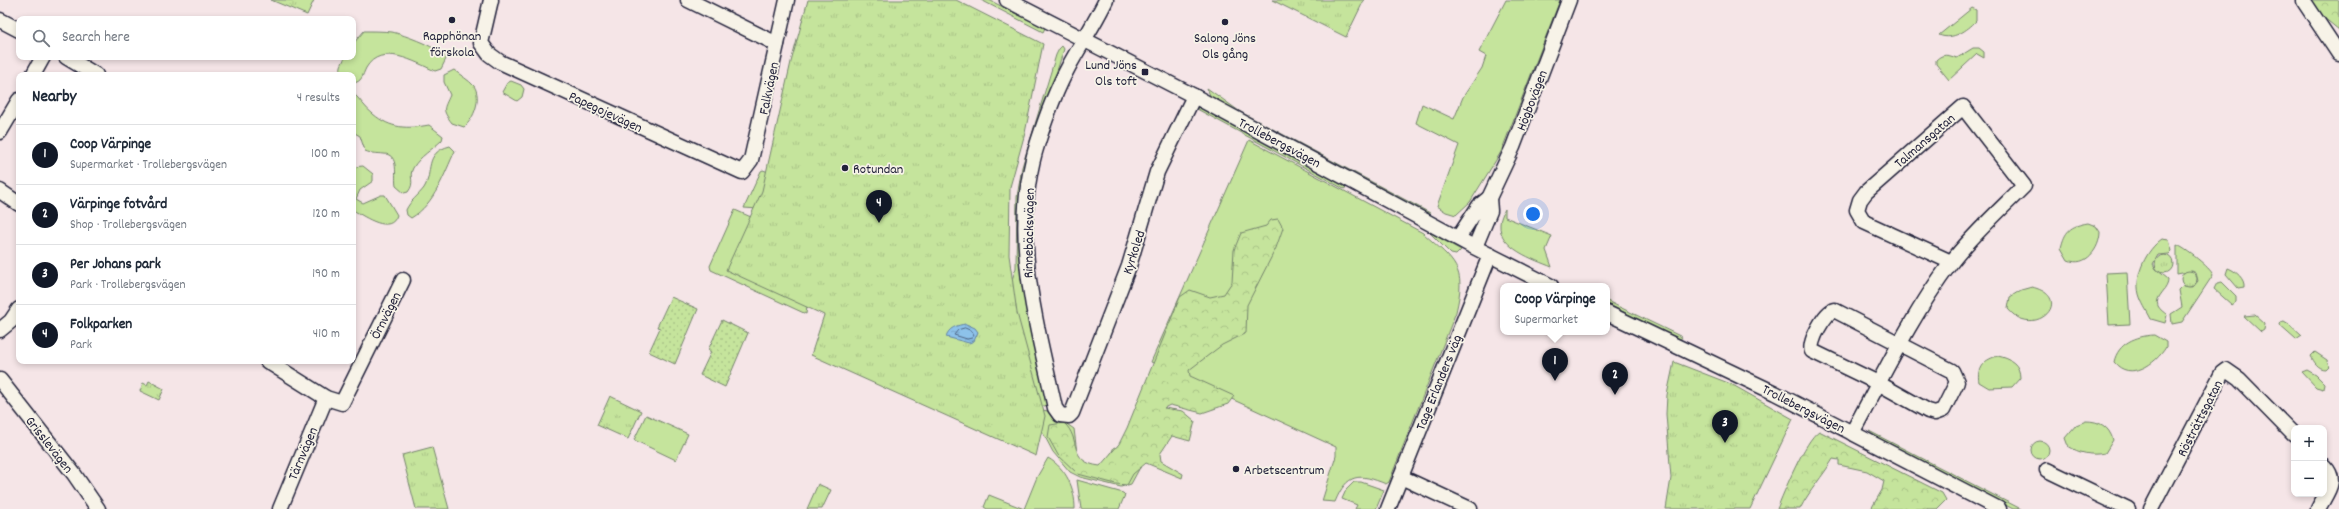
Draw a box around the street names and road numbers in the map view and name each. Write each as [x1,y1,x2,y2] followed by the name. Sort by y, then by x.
[755,60,785,117] street label: Falkvägen
[1512,68,1554,134] street label: Högbovägen
[565,87,645,139] street label: Papegojevägen
[1890,109,1960,174] street label: Talmansgatan
[1234,114,1324,174] street label: Trollebergsvägen
[1019,188,1041,278] street label: Rinnebäcksvägen
[1118,228,1151,277] street label: Kyrkoled
[366,289,407,343] street label: Örnvägen
[1412,332,1468,434] street label: Tage Erlanders väg
[2173,377,2229,461] street label: Rösträttsgatan
[1758,380,1848,439] street label: Trollebergsvägen
[20,412,77,478] street label: Grisslevägen
[284,424,324,483] street label: Tärnvägen

